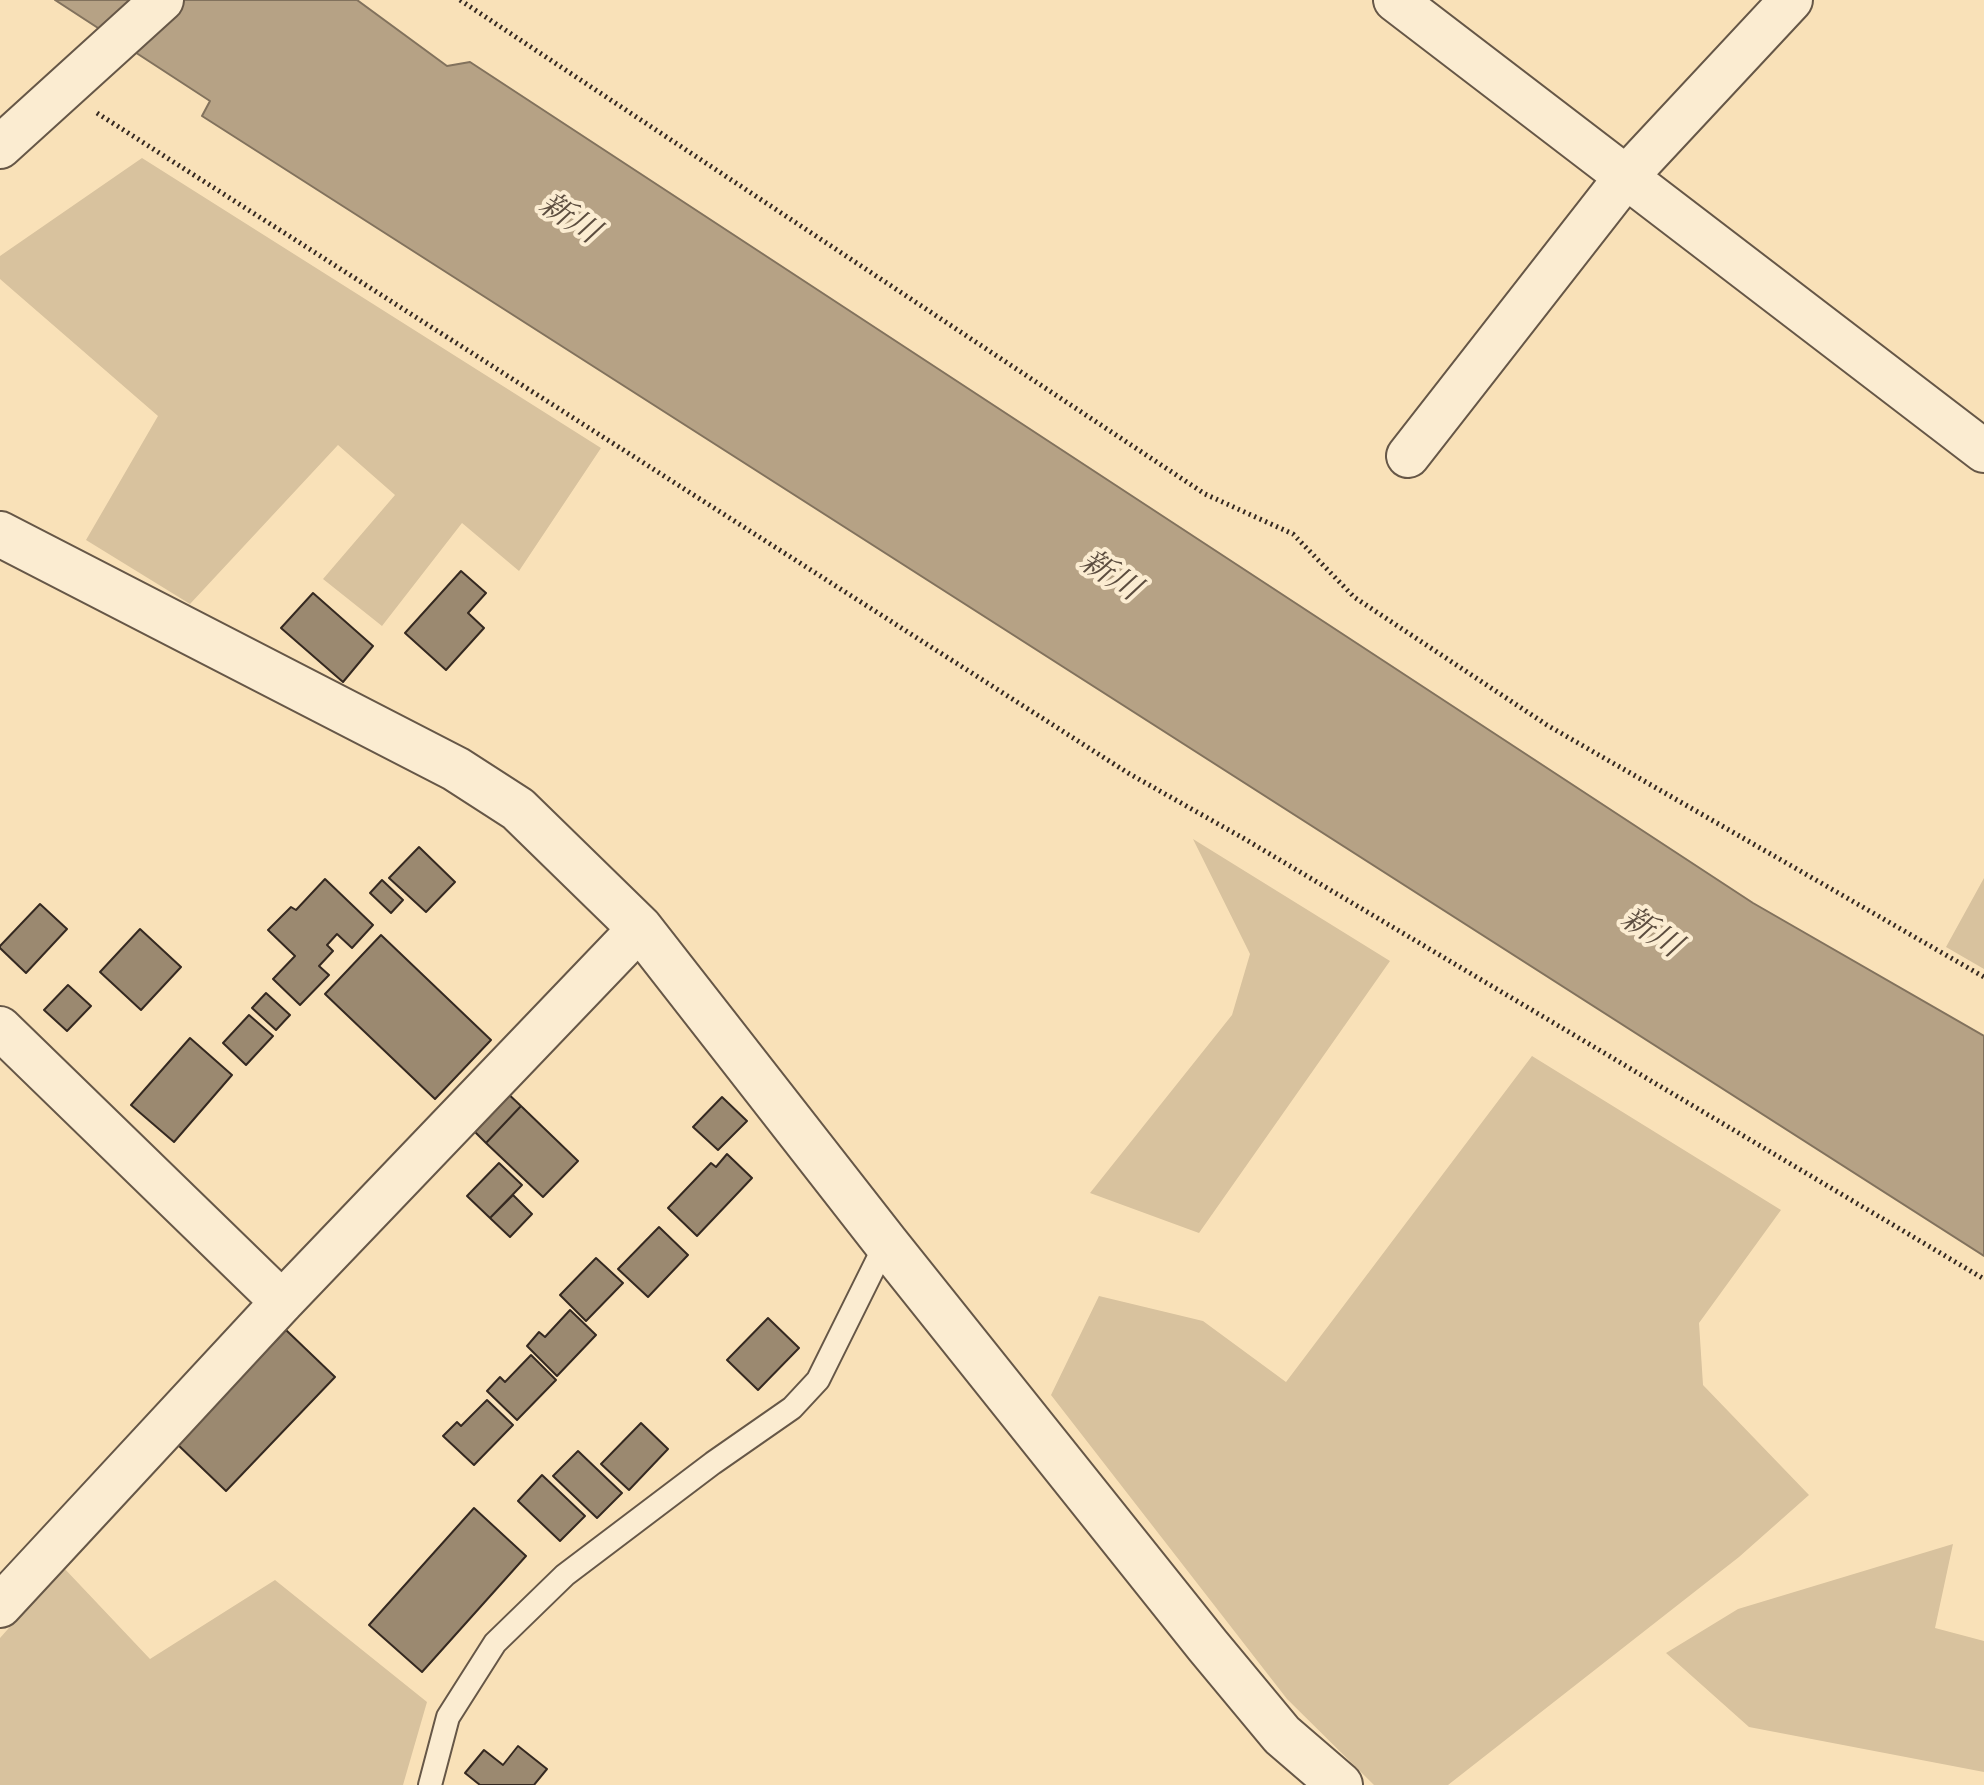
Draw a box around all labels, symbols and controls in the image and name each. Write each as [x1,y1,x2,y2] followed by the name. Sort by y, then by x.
[531,186,605,254] water label: 新川
[1072,543,1146,611] water label: 新川
[1613,900,1687,968] water label: 新川

